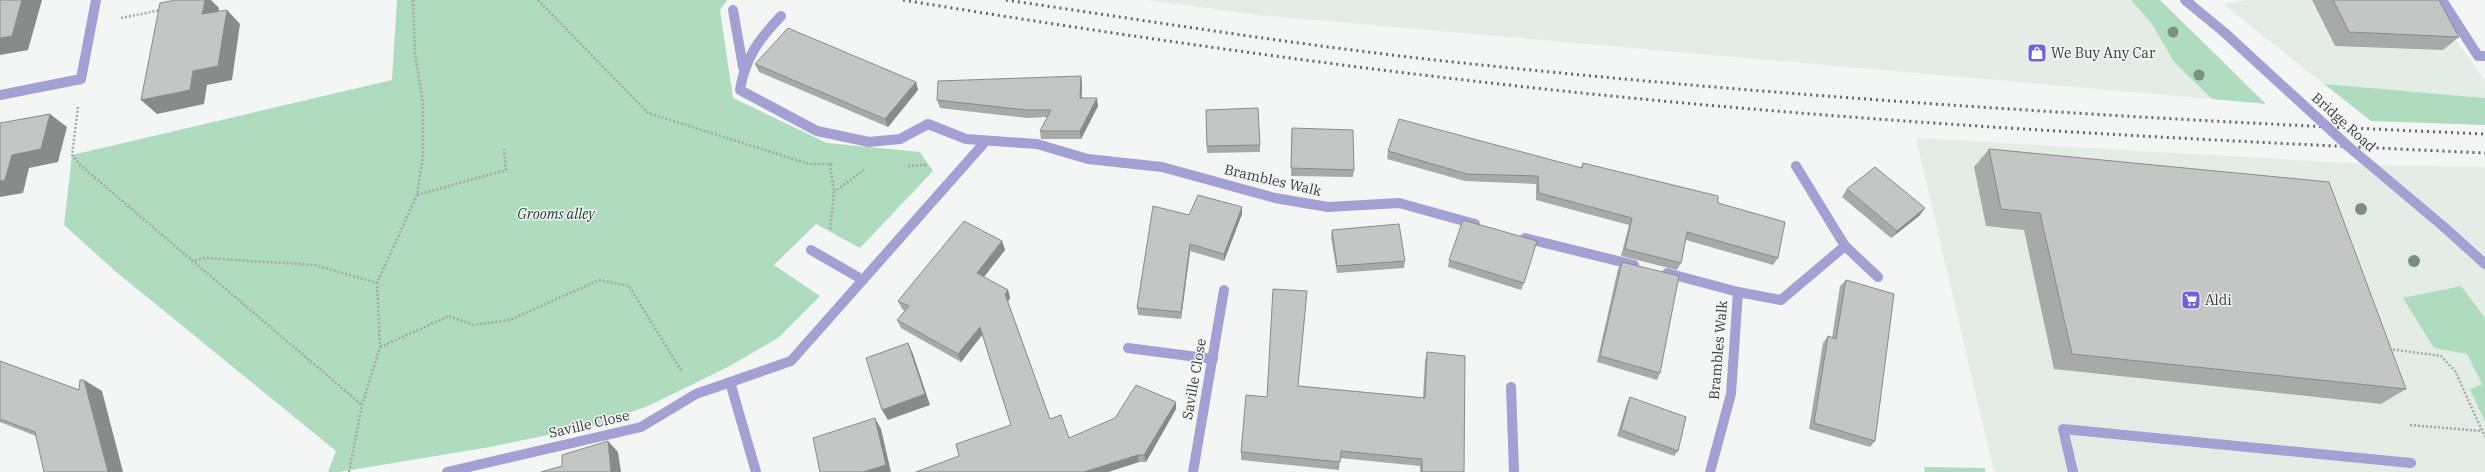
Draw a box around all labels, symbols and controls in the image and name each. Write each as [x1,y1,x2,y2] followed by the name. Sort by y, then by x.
[2026,42,2048,64] shop icon: We Buy Any Car
[2051,44,2156,62] place label: We Buy Any Car
[2308,88,2380,156] street label: Bridge Road
[1223,160,1324,200] street label: Brambles Walk
[517,205,596,223] park label: Grooms alley
[2180,289,2202,311] supermarket icon: Aldi
[2205,291,2232,309] place label: Aldi
[1705,299,1731,400] street label: Brambles Walk
[1178,337,1210,421] street label: Saville Close
[547,406,631,442] street label: Saville Close

